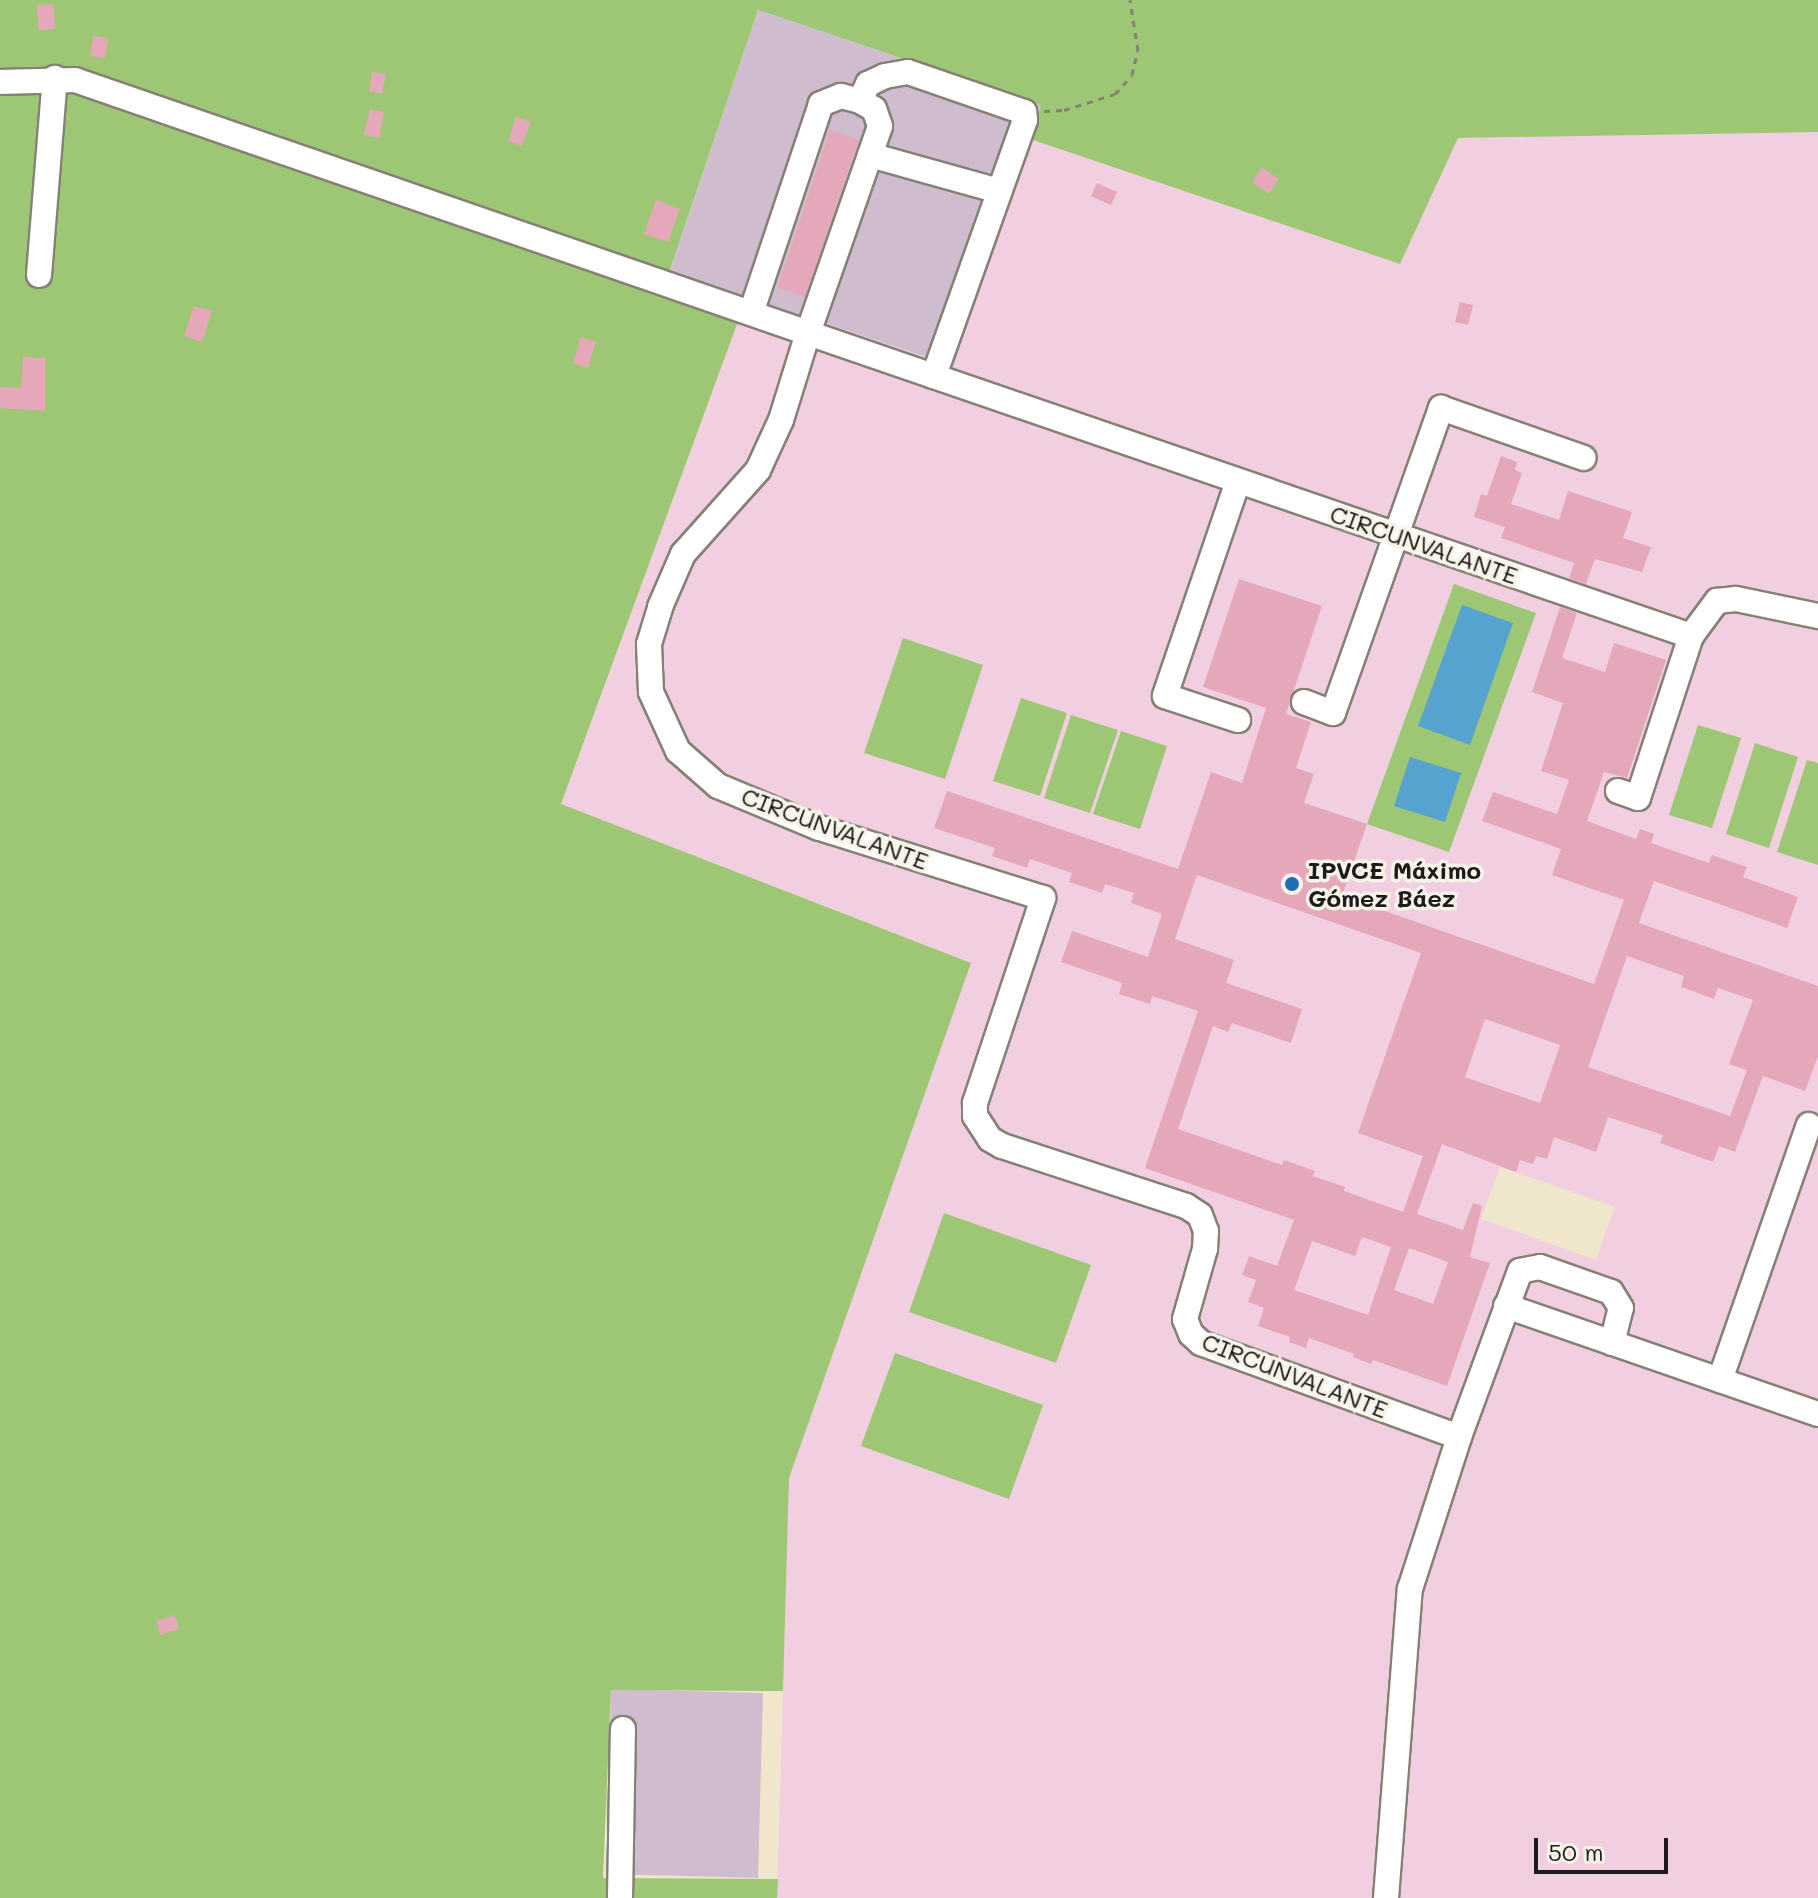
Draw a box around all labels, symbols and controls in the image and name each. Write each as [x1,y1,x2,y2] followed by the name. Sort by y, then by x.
[1326,498,1522,590] street label: CIRCUNVALANTE
[738,781,932,875] street label: CIRCUNVALANTE
[1308,856,1481,912] place label: IPVCE Máximo Gómez Báez
[1283,875,1301,893] marker: IPVCE Máximo Gómez Báez
[1198,1326,1392,1424] street label: CIRCUNVALANTE
[1538,1822,1672,1872] scale bar
[1548,1836,1604,1867] text: 50 m

